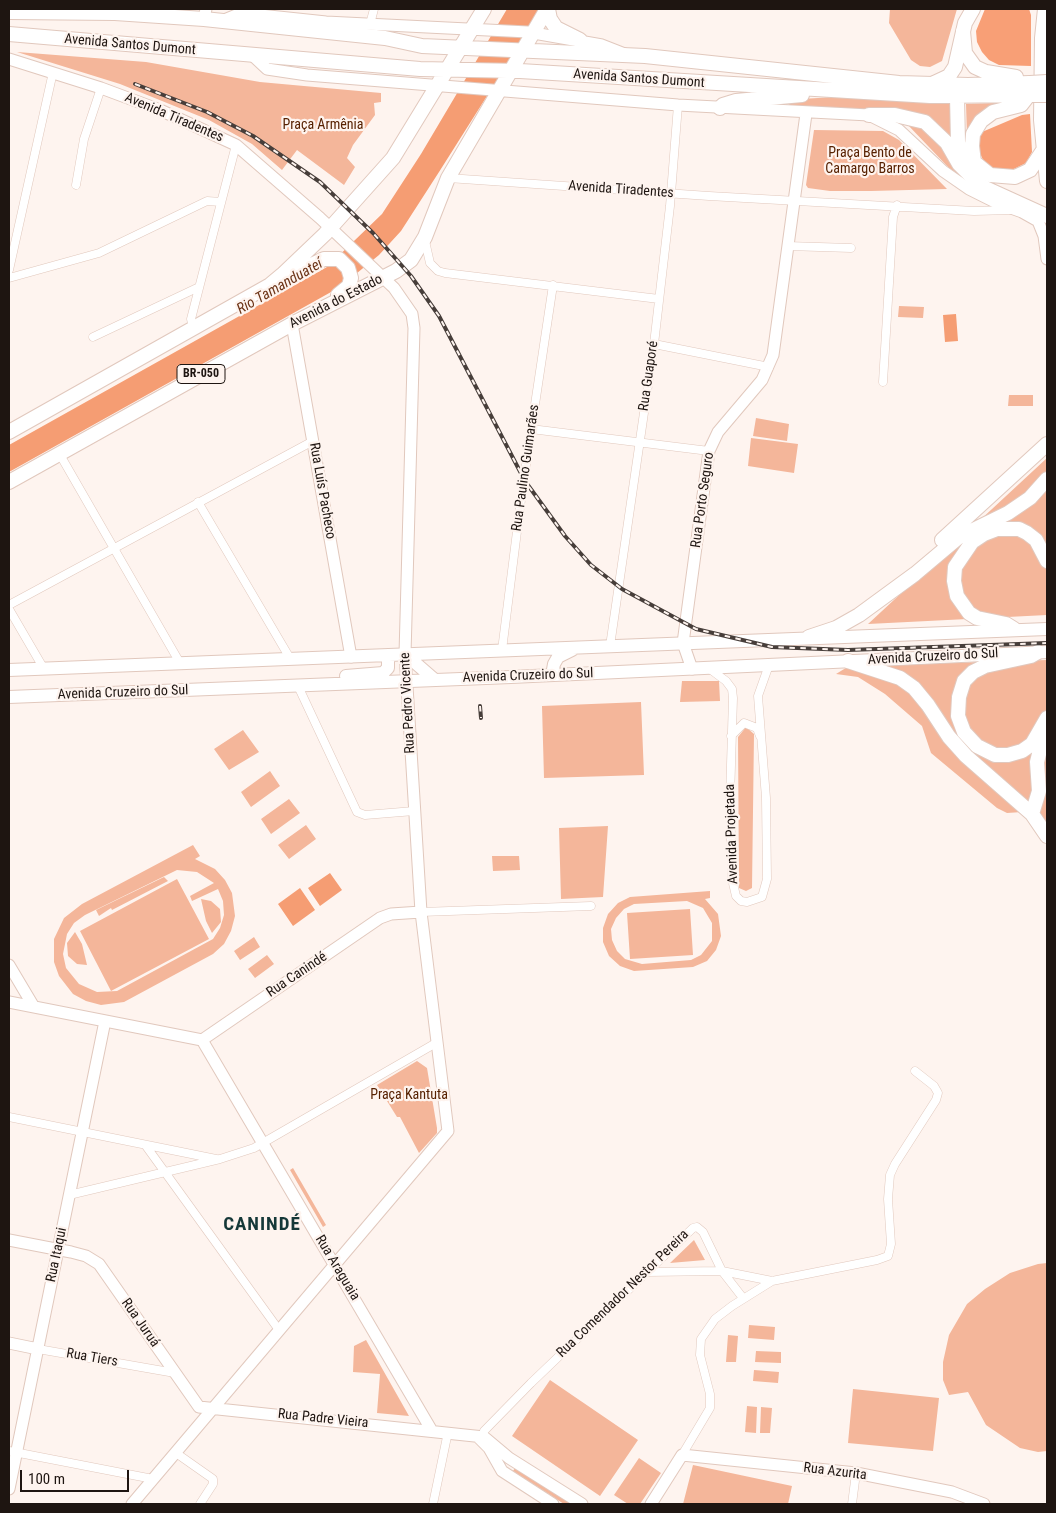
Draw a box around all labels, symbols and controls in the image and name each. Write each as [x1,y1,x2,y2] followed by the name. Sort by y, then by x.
[64,31,196,59] street label: Avenida Santos Dumont
[573,66,705,92] street label: Avenida Santos Dumont
[122,90,226,146] street label: Avenida Tiradentes
[283,117,363,133] park label: Praça Armênia
[825,145,915,178] park label: Praça Bento de Camargo Barros
[568,178,674,202] street label: Avenida Tiradentes
[234,255,326,319] water label: Rio Tamanduateí
[287,271,385,333] street label: Avenida do Estado
[636,340,662,412] street label: Rua Guaporé
[177,364,225,384] road number: BR-050
[509,404,543,532] street label: Rua Paulino Guimarães
[305,441,339,541] street label: Rua Luís Pacheco
[688,451,718,549] street label: Rua Porto Seguro
[867,645,999,669] street label: Avenida Cruzeiro do Sul
[397,652,419,754] street label: Rua Pedro Vicente
[462,665,594,687] street label: Avenida Cruzeiro do Sul
[57,682,189,704] street label: Avenida Cruzeiro do Sul
[722,784,742,884] street label: Avenida Projetada
[264,949,330,1001] street label: Rua Canindé
[370,1087,448,1103] park label: Praça Kantuta
[222,1214,302,1236] district label: CANINDÉ
[43,1226,71,1284] street label: Rua Itaqui
[553,1226,693,1362] street label: Rua Comendador Nestor Pereira
[311,1232,363,1304] street label: Rua Araguaia
[117,1295,163,1351] street label: Rua Juruá
[65,1345,119,1371] street label: Rua Tiers
[277,1406,369,1432] street label: Rua Padre Vieira
[22,1460,131,1492] scale bar
[802,1460,868,1484] street label: Rua Azurita
[28,1470,65,1488] text: 100 m

